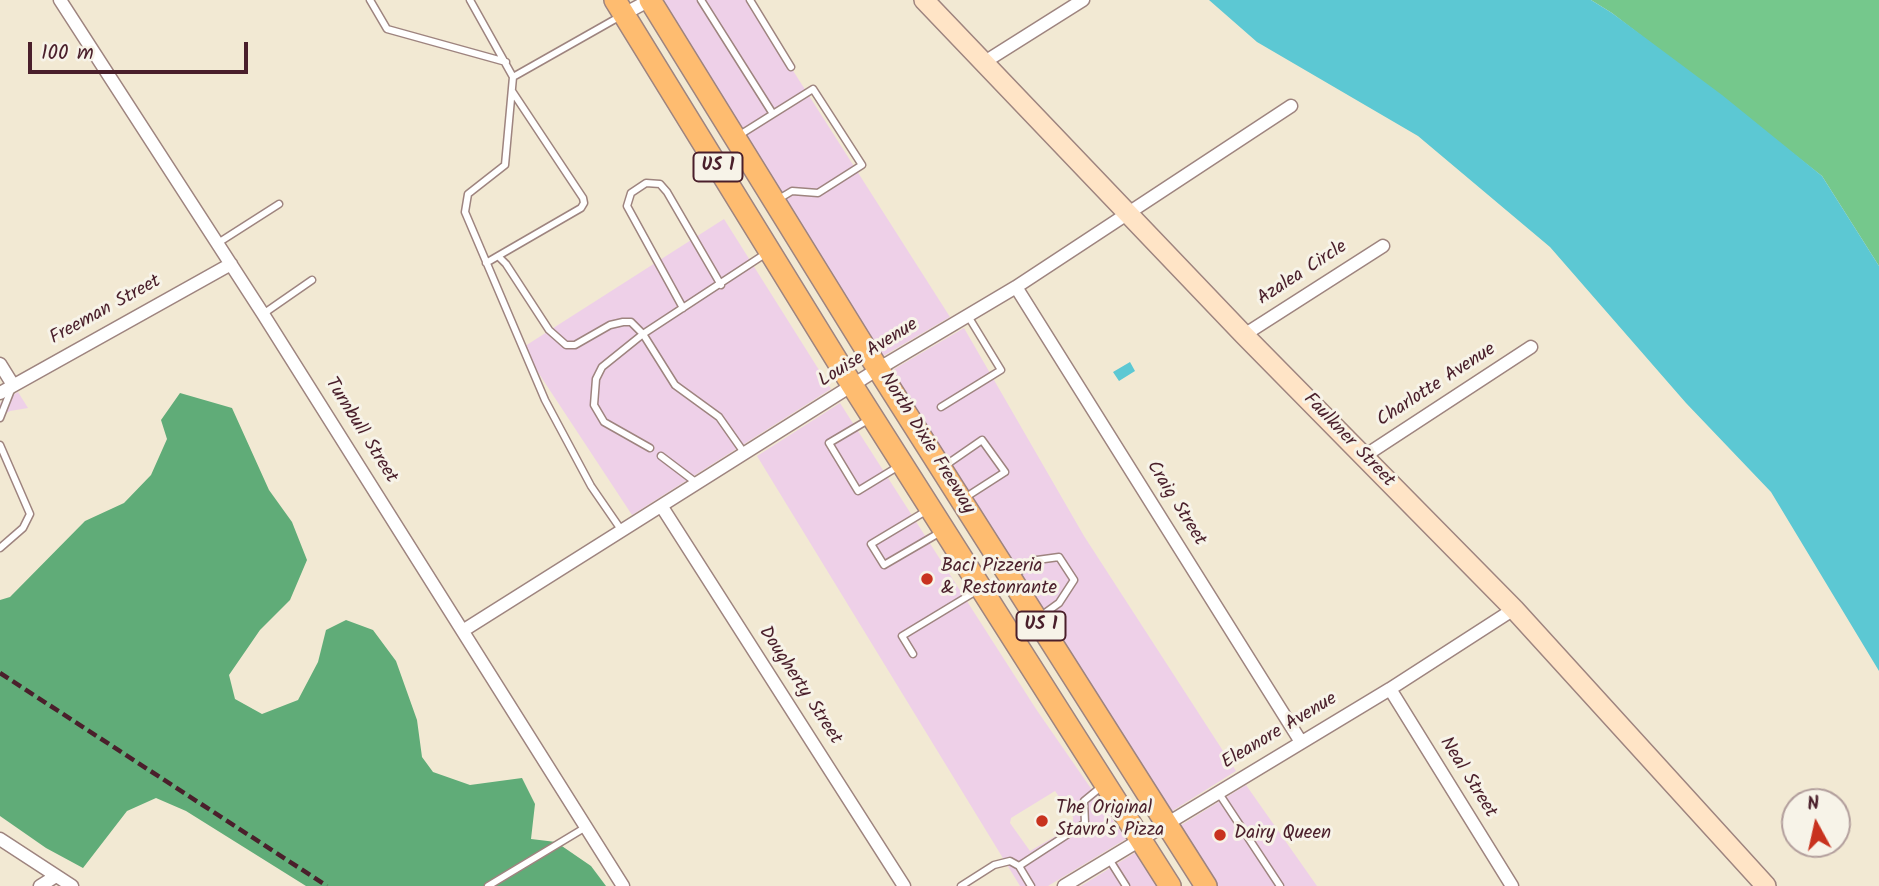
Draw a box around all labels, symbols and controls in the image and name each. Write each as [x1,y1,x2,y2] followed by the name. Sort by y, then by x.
[32,28,252,72] scale bar
[41,37,94,70] text: 100 m
[694,152,742,182] road number: US 1
[1254,237,1352,311] street label: Azalea Circle
[47,271,165,351] street label: Freeman Street
[815,314,923,394] street label: Louise Avenue
[1373,339,1501,433] street label: Charlotte Avenue
[873,369,979,519] street label: North Dixie Freeway
[319,374,401,488] street label: Turnbull Street
[1297,389,1399,493] street label: Faulkner Street
[1140,457,1210,551] street label: Craig Street
[941,557,1057,601] place label: Baci Pizzeria & Restonrante
[919,571,935,587] marker: Baci Pizzeria & Restonrante
[1016,612,1066,640] road number: US 1
[752,623,846,749] street label: Dougherty Street
[1218,689,1342,775] street label: Eleanore Avenue
[1433,733,1501,823] street label: Neal Street
[1781,788,1851,858] north arrow
[1805,788,1821,820] text: N
[1056,799,1164,843] place label: The Original Stavro's Pizza
[1034,813,1050,829] marker: The Original Stavro's Pizza
[1234,824,1331,846] place label: Dairy Queen
[1212,827,1228,843] marker: Dairy Queen

